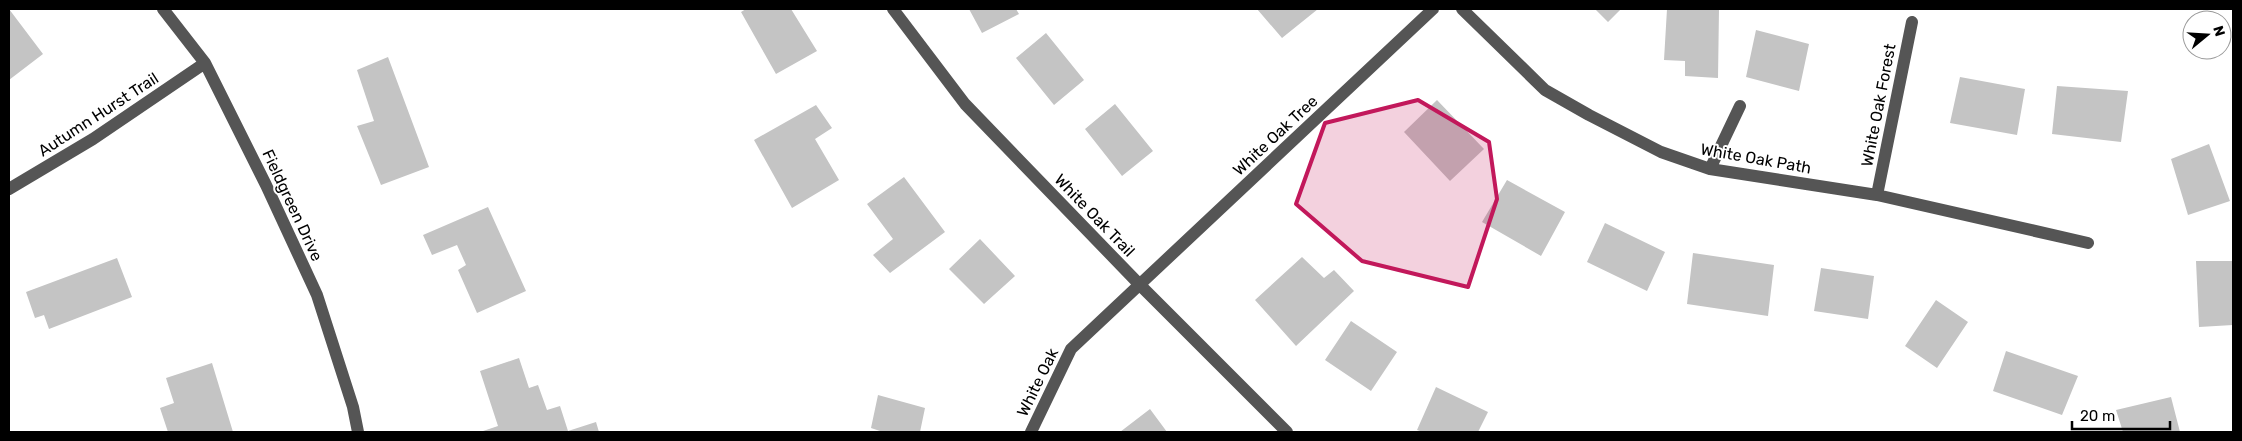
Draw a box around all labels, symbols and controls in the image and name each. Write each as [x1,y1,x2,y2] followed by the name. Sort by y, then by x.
[2182,10,2232,60] north arrow
[2209,24,2229,39] text: N
[1857,42,1900,168] street label: White Oak Forest
[35,68,162,160] street label: Autumn Hurst Trail
[1229,91,1322,179] street label: White Oak Tree
[1699,139,1813,178] street label: White Oak Path
[258,146,327,264] street label: Fieldgreen Drive
[1051,170,1139,261] street label: White Oak Trail
[1013,344,1062,419] street label: White Oak
[2072,398,2170,430] scale bar
[2080,407,2115,425] text: 20 m

